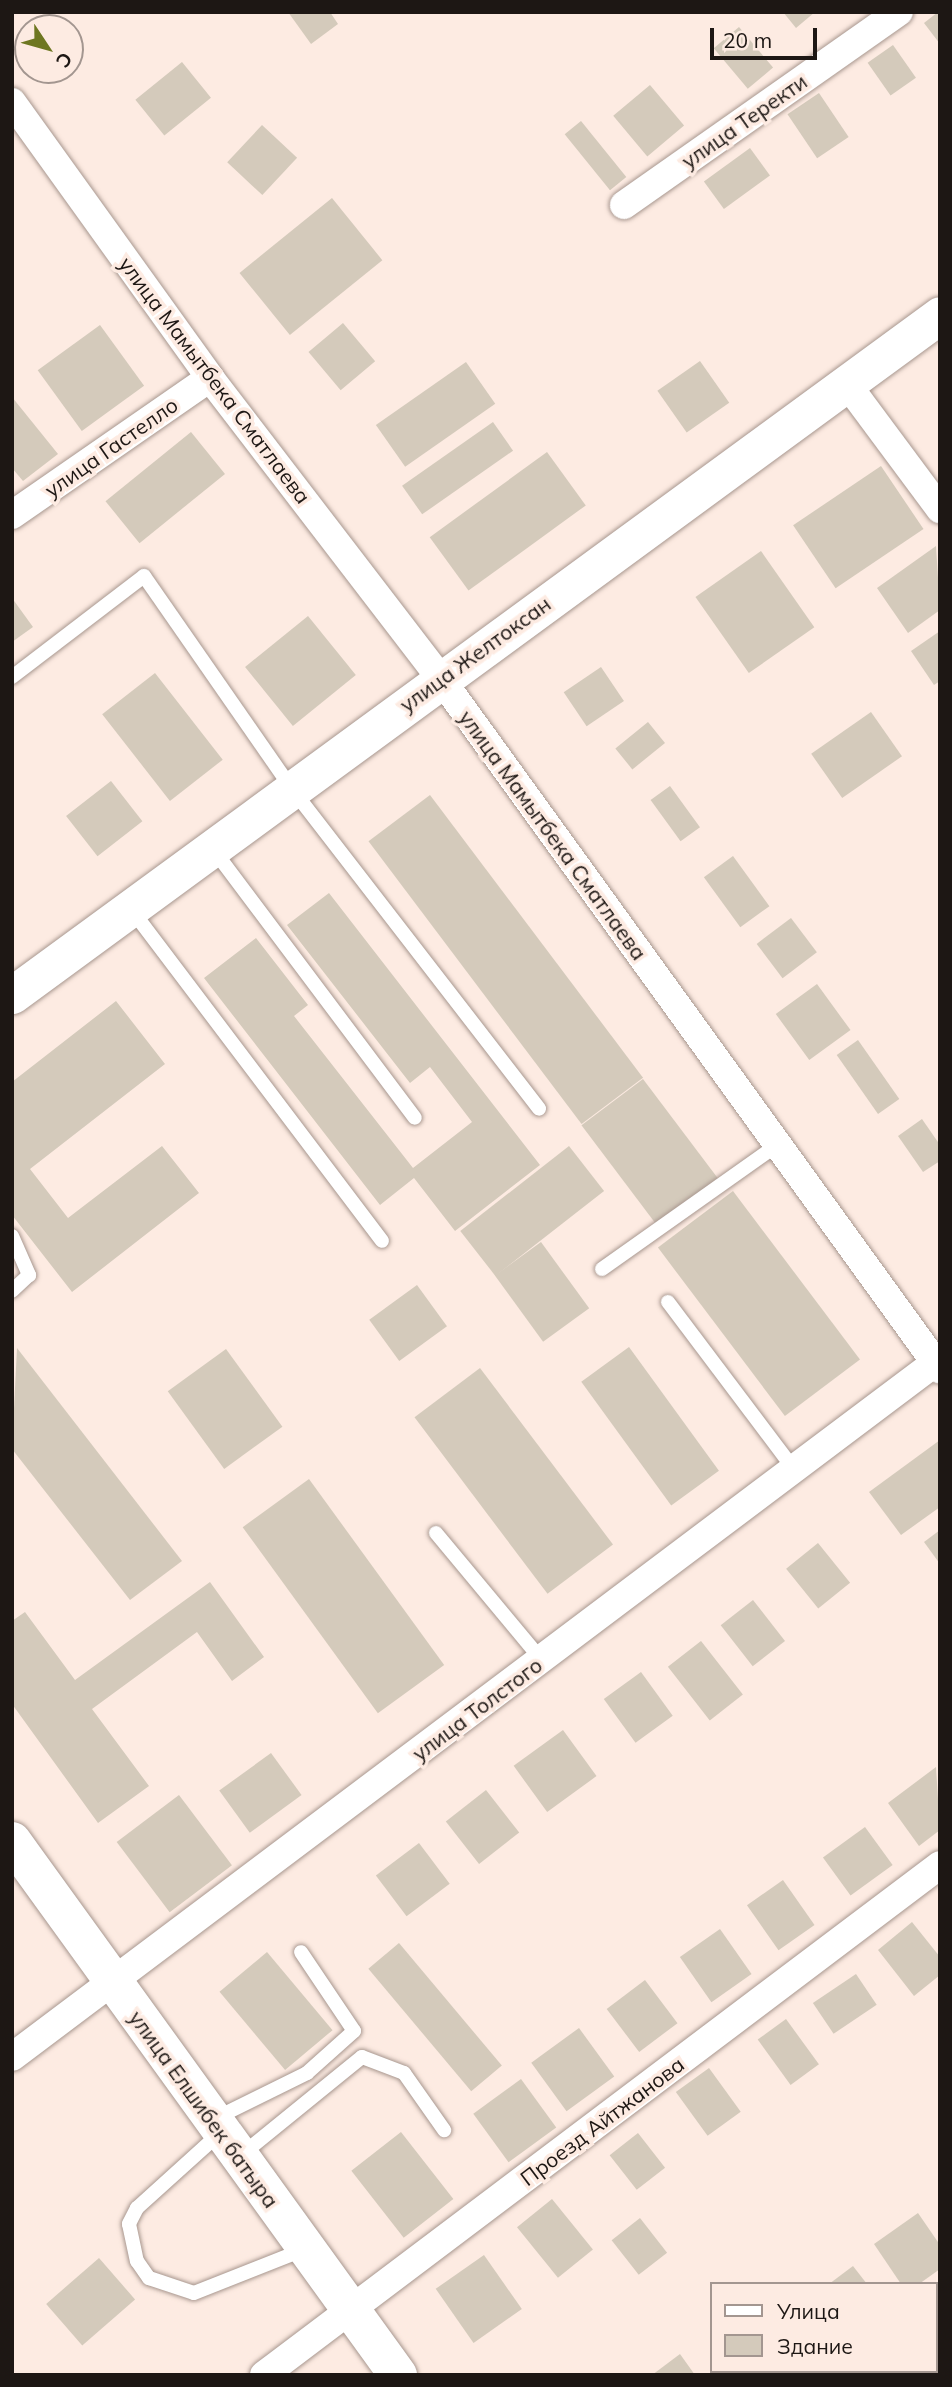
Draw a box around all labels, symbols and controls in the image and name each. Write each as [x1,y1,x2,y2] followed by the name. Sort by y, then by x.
[14,14,84,84] north arrow
[714,14,821,58] scale bar
[723,27,772,53] text: 20 m
[51,48,78,72] text: С
[676,68,812,174] street label: улица Теректи
[114,252,316,508] street label: улица Мамытбека Сматлаева
[40,392,182,502] street label: улица Гастелло
[395,591,555,717] street label: улица Желтоксан
[454,705,652,965] street label: улица Мамытбека Сматлаева
[407,1652,547,1766] street label: улица Толстого
[124,2006,284,2212] street label: улица Елшибек батыра
[515,2051,689,2191] street label: Проезд Айтжанова
[710,2282,938,2373] legend
[777,2298,840,2324] text: Улица
[777,2333,853,2359] text: Здание

